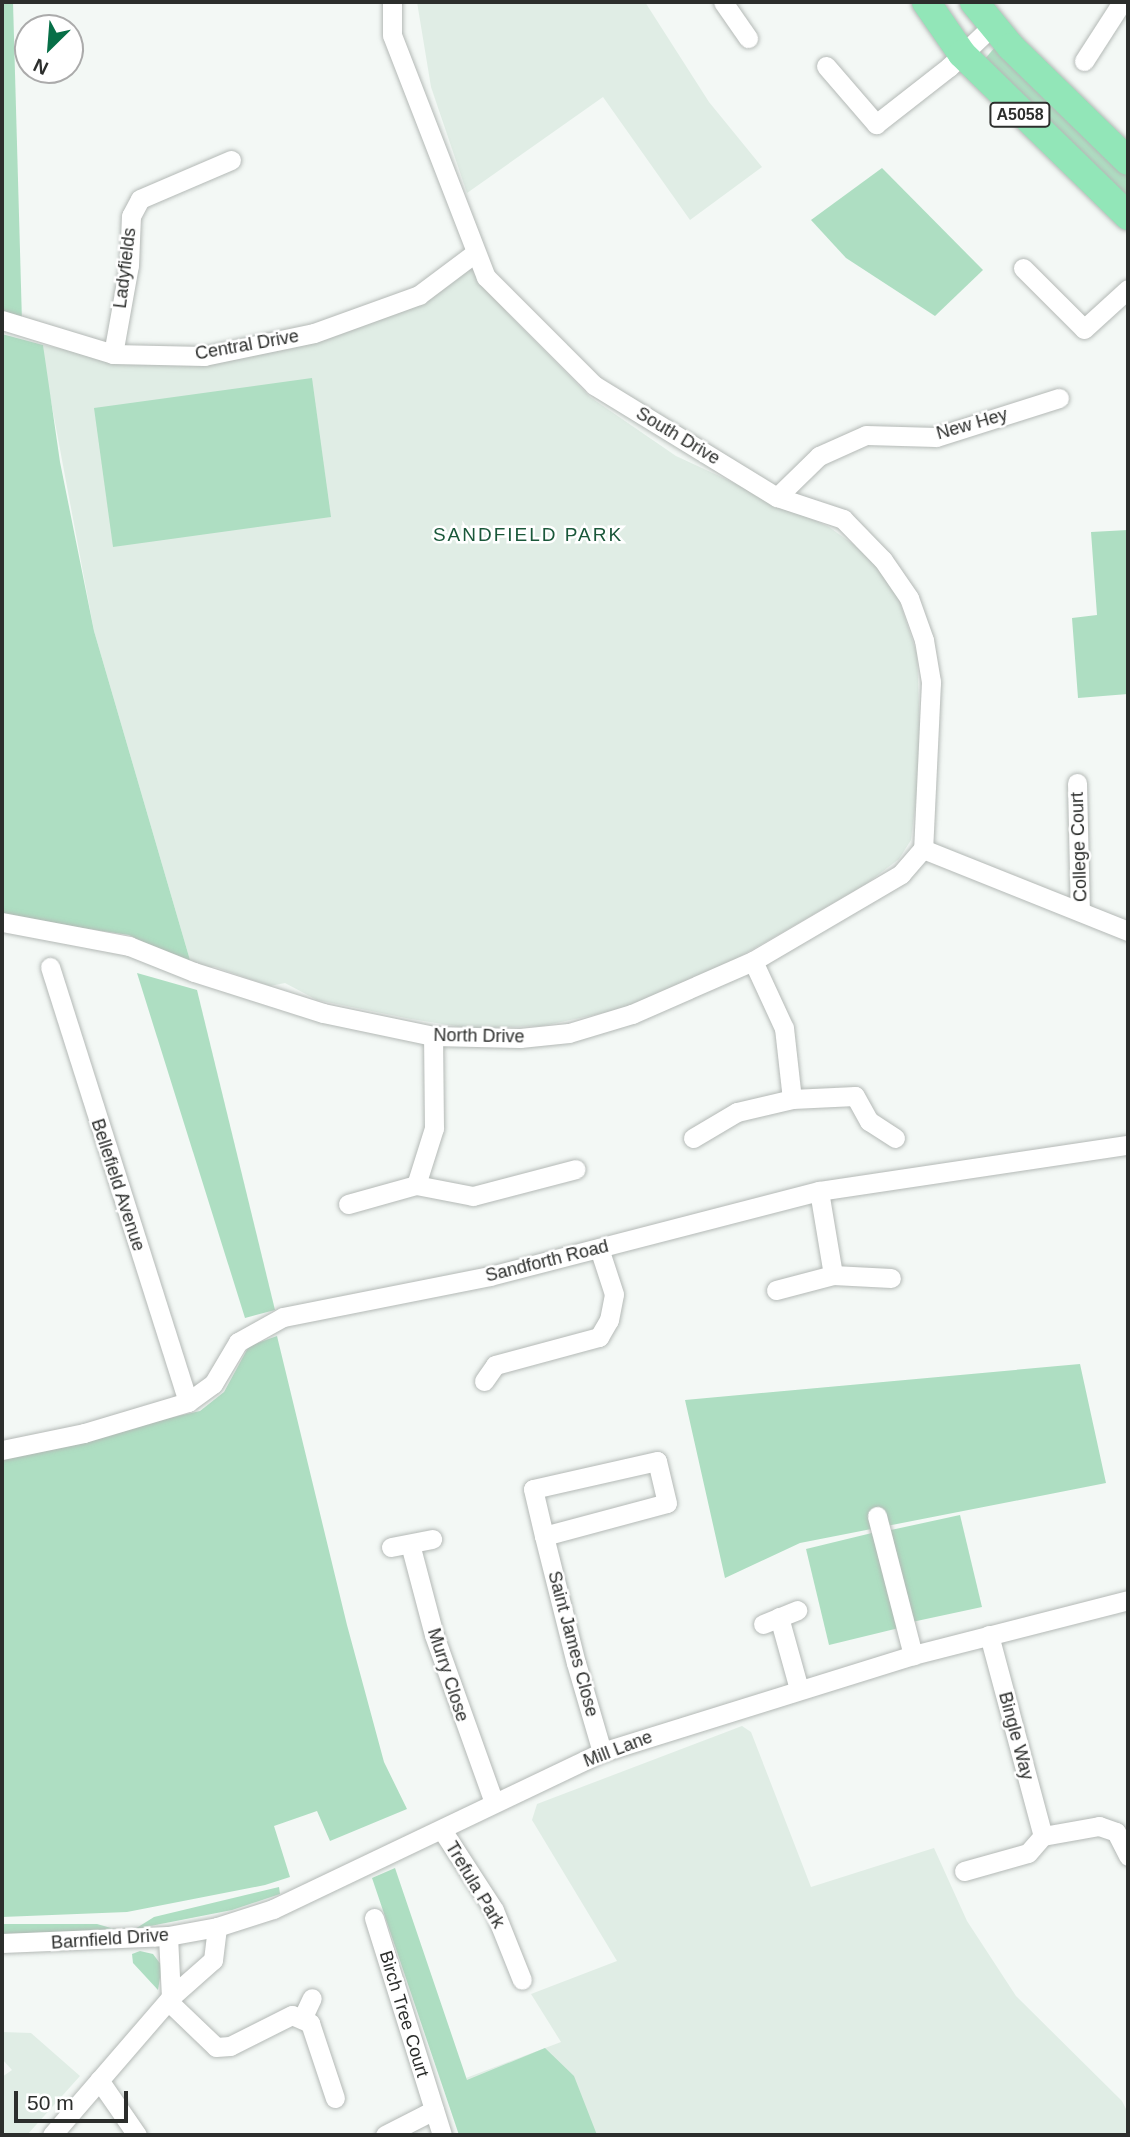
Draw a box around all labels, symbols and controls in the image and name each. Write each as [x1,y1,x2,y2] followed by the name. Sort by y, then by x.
[14,14,84,84] north arrow
[30,54,51,79] text: N
[988,102,1052,127] road number: A5058
[109,226,141,310] street label: Ladyfields
[193,325,301,365] street label: Central Drive
[632,403,724,469] street label: South Drive
[934,404,1010,444] street label: New Hey
[435,524,621,546] district label: SANDFIELD PARK
[1066,792,1092,902] street label: College Court
[433,1024,525,1048] street label: North Drive
[86,1116,150,1254] street label: Bellefield Avenue
[483,1235,611,1287] street label: Sandforth Road
[543,1569,603,1719] street label: Saint James Close
[423,1626,473,1724] street label: Murry Close
[994,1690,1038,1782] street label: Bingle Way
[581,1726,655,1772] street label: Mill Lane
[441,1838,509,1932] street label: Trefula Park
[50,1924,170,1954] street label: Barnfield Drive
[374,1948,434,2080] street label: Birch Tree Court
[18,2078,131,2122] scale bar
[27,2091,74,2114] text: 50 m

